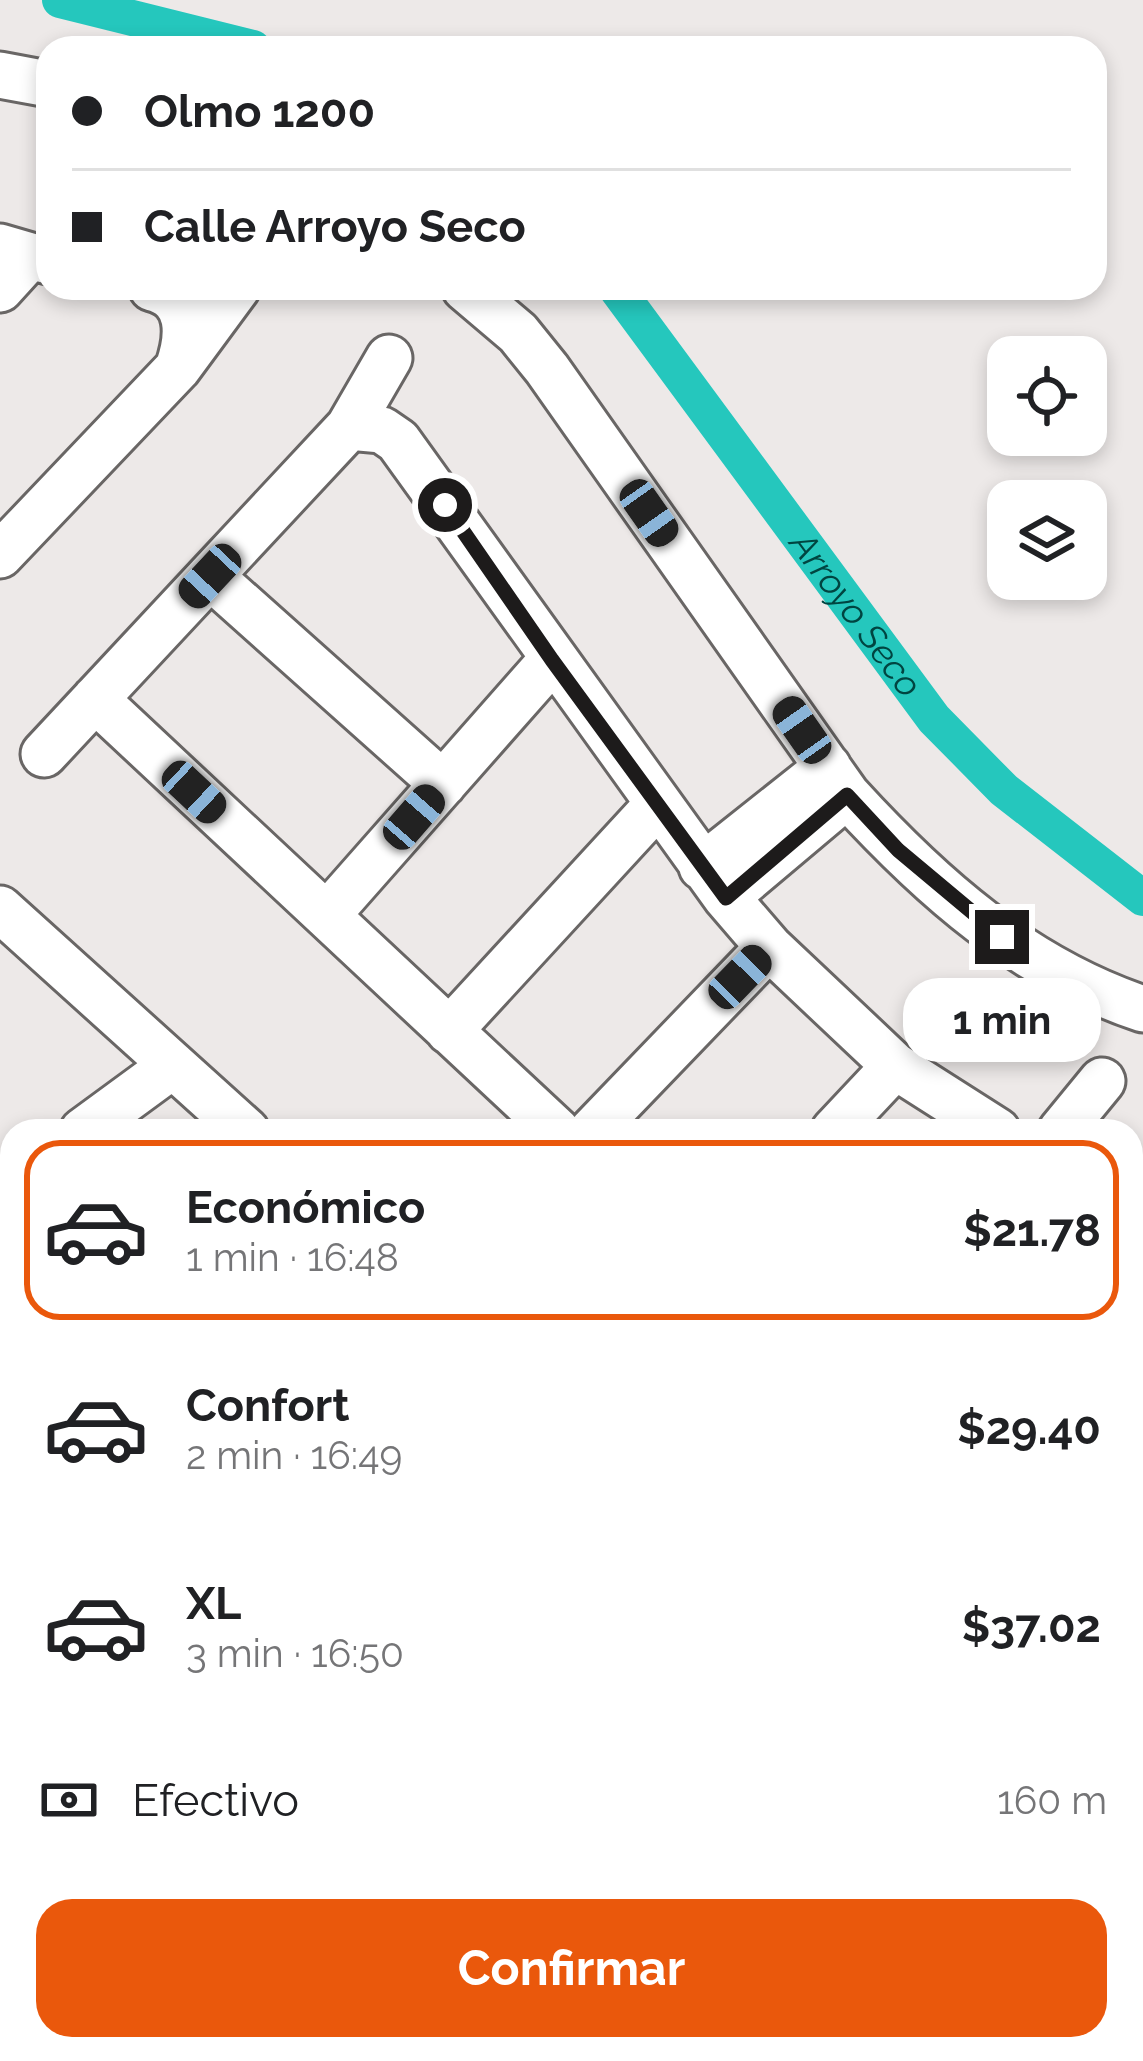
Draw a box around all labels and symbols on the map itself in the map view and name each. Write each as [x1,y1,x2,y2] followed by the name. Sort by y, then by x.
[614,473,684,553] car
[418,478,472,532] route start
[781,522,931,705] water label: Arroyo Seco
[172,537,248,615] car
[767,690,837,770] car
[155,754,233,830] car
[377,778,451,856] car
[975,910,1029,964] route end
[702,939,778,1015] car
[903,979,1101,1063] callout: 1 min

